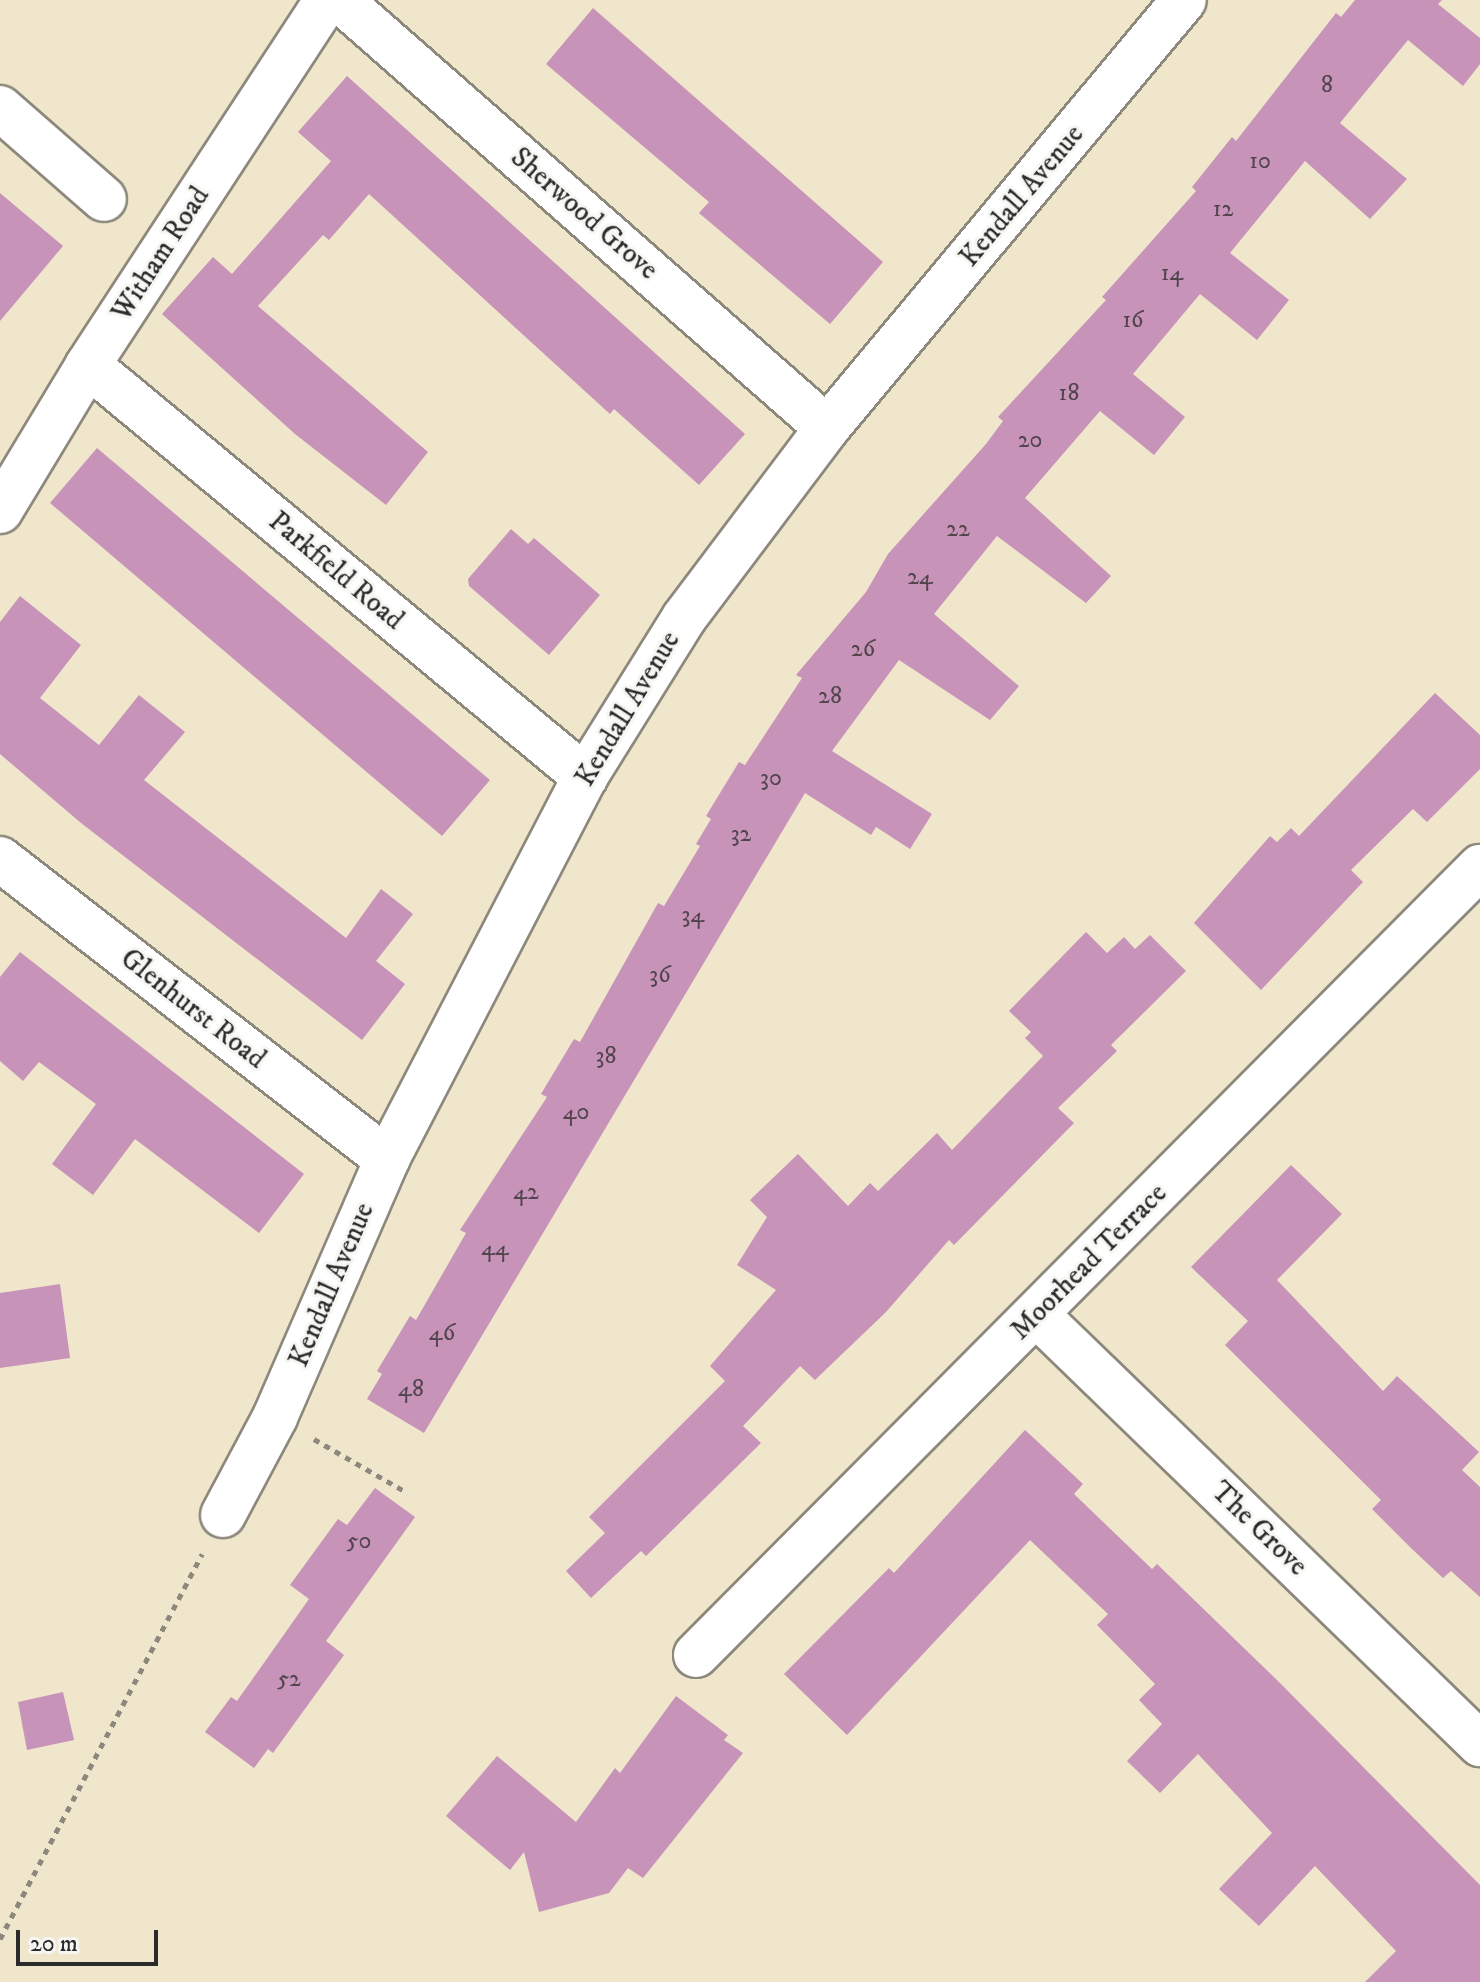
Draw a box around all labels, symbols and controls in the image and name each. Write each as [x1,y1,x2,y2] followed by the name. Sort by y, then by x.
[1321,72,1333,100] house number: 8
[953,118,1091,274] street label: Kendall Avenue
[504,141,664,287] street label: Sherwood Grove
[1249,148,1271,176] house number: 10
[105,181,217,327] street label: Witham Road
[1213,196,1233,224] house number: 12
[1161,260,1183,288] house number: 14
[1122,307,1144,335] house number: 16
[1059,380,1079,408] house number: 18
[1018,427,1042,455] house number: 20
[262,505,410,637] street label: Parkfield Road
[946,516,970,544] house number: 22
[907,564,933,592] house number: 24
[569,625,687,793] street label: Kendall Avenue
[851,636,875,664] house number: 26
[818,683,842,711] house number: 28
[760,765,782,793] house number: 30
[731,821,751,849] house number: 32
[682,902,704,930] house number: 34
[114,942,272,1076] street label: Glenhurst Road
[649,962,671,990] house number: 36
[596,1043,616,1071] house number: 38
[563,1099,589,1127] house number: 40
[1004,1177,1174,1347] street label: Moorhead Terrace
[513,1179,539,1207] house number: 42
[282,1198,382,1372] street label: Kendall Avenue
[481,1235,509,1263] house number: 44
[429,1320,455,1348] house number: 46
[398,1376,424,1404] house number: 48
[1204,1475,1314,1583] street label: The Grove
[347,1528,371,1556] house number: 50
[277,1666,301,1694] house number: 52
[20,1914,162,1964] scale bar
[30,1929,78,1959] text: 20 m

